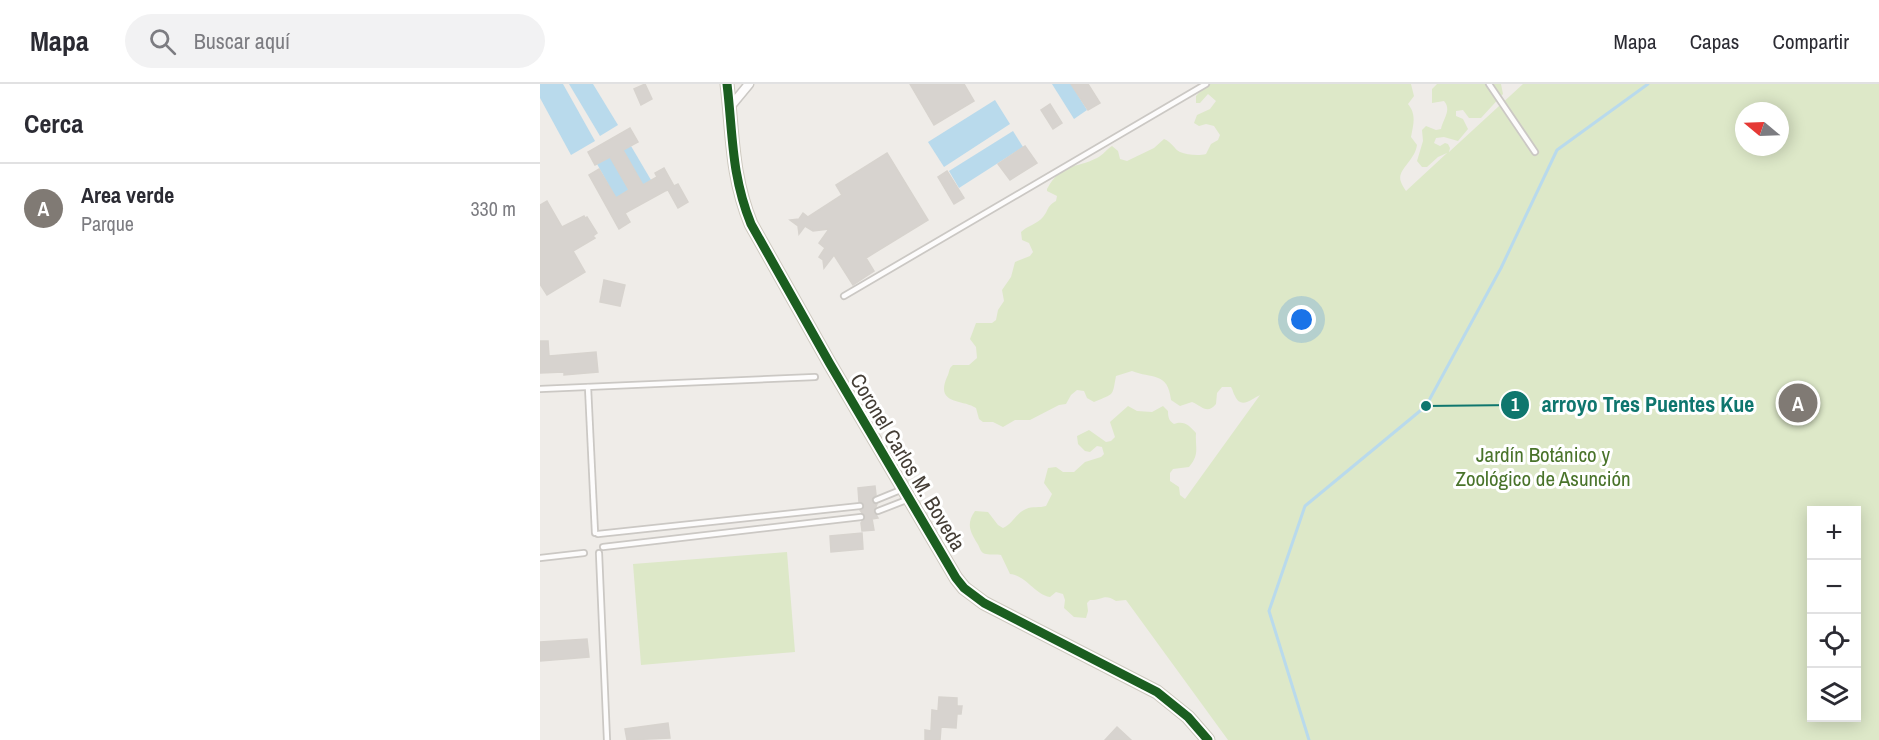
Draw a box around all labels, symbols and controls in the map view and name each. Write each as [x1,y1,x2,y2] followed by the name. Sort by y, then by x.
[125,14,545,68] search box
[30,22,89,60] text: Mapa
[146,25,179,58] icon: search
[194,26,290,56] text: Buscar aquí
[1614,27,1657,56] text: Mapa
[1690,27,1739,56] text: Capas
[1772,27,1849,56] text: Compartir
[1735,102,1789,156] north arrow
[24,106,83,141] text: Cerca
[81,180,174,210] text: Area verde
[38,195,49,222] text: A
[470,195,516,222] text: 330 m
[81,210,134,237] text: Parque
[1287,305,1316,334] your location
[844,368,973,556] street label: Coronel Carlos M. Boveda
[1778,380,1818,426] pin: A
[1500,385,1766,425] callout: arroyo Tres Puentes Kue
[1542,389,1754,419] text: arroyo Tres Puentes Kue
[1511,392,1520,417] text: 1
[1455,440,1631,493] park label: Jardín Botánico y Zoológico de Asunción
[1807,506,1861,722] map controls
[1807,506,1861,560] button: +
[1807,560,1861,614] button: −
[1807,614,1861,668] button: locate
[1807,668,1861,722] button: layers

